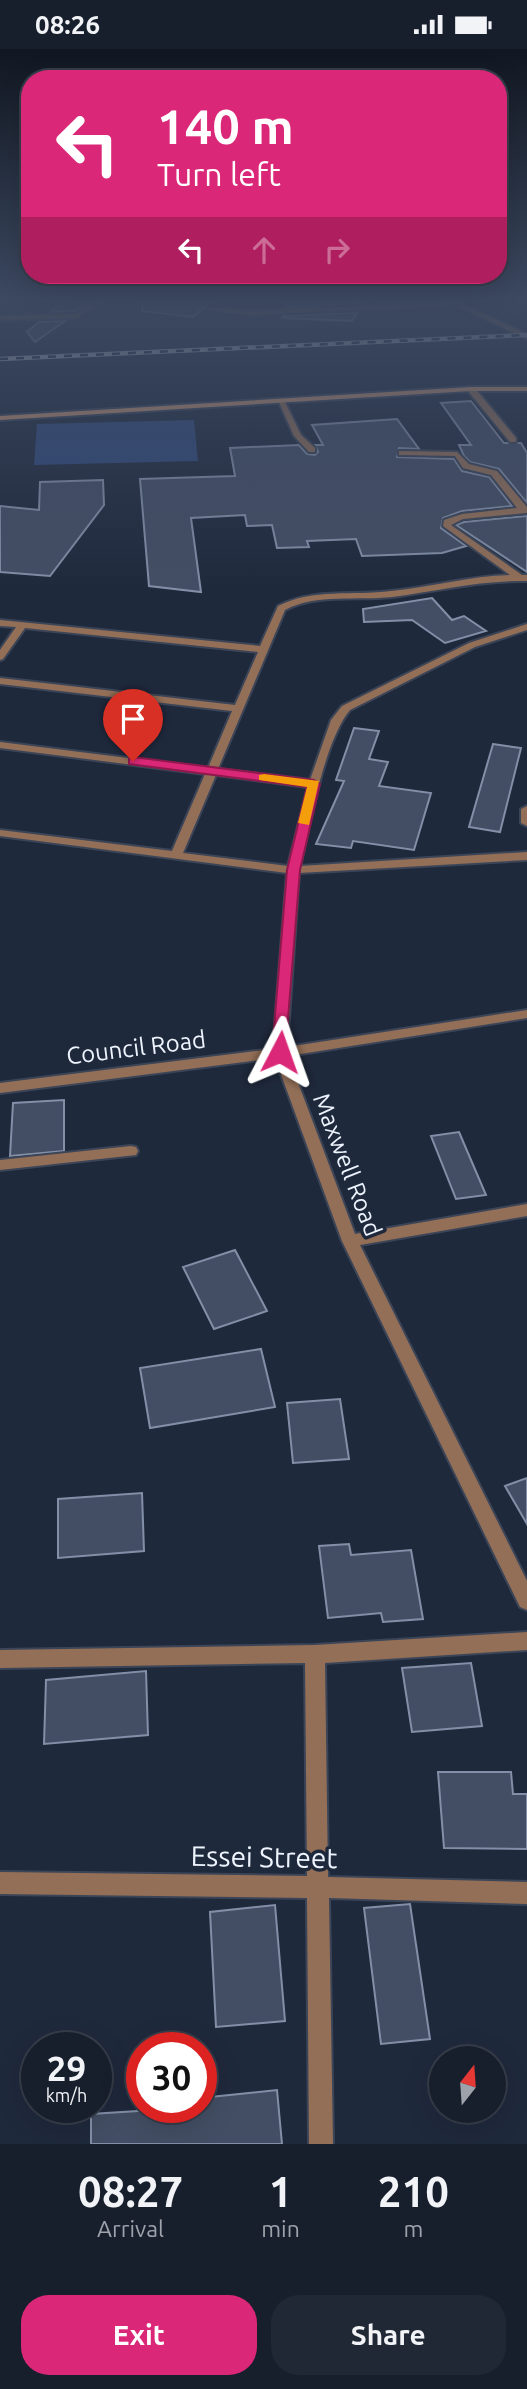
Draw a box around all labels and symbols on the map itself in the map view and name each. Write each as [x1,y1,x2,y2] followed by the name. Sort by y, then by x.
[103,689,163,761] pin
[243,1015,317,1089] position arrow
[65,1026,207,1069] street label: Council Road
[308,1090,387,1240] street label: Maxwell Road
[190,1840,338,1873] street label: Essei Street
[126,2032,217,2123] speed limit sign: 30
[429,2046,506,2123] north arrow

